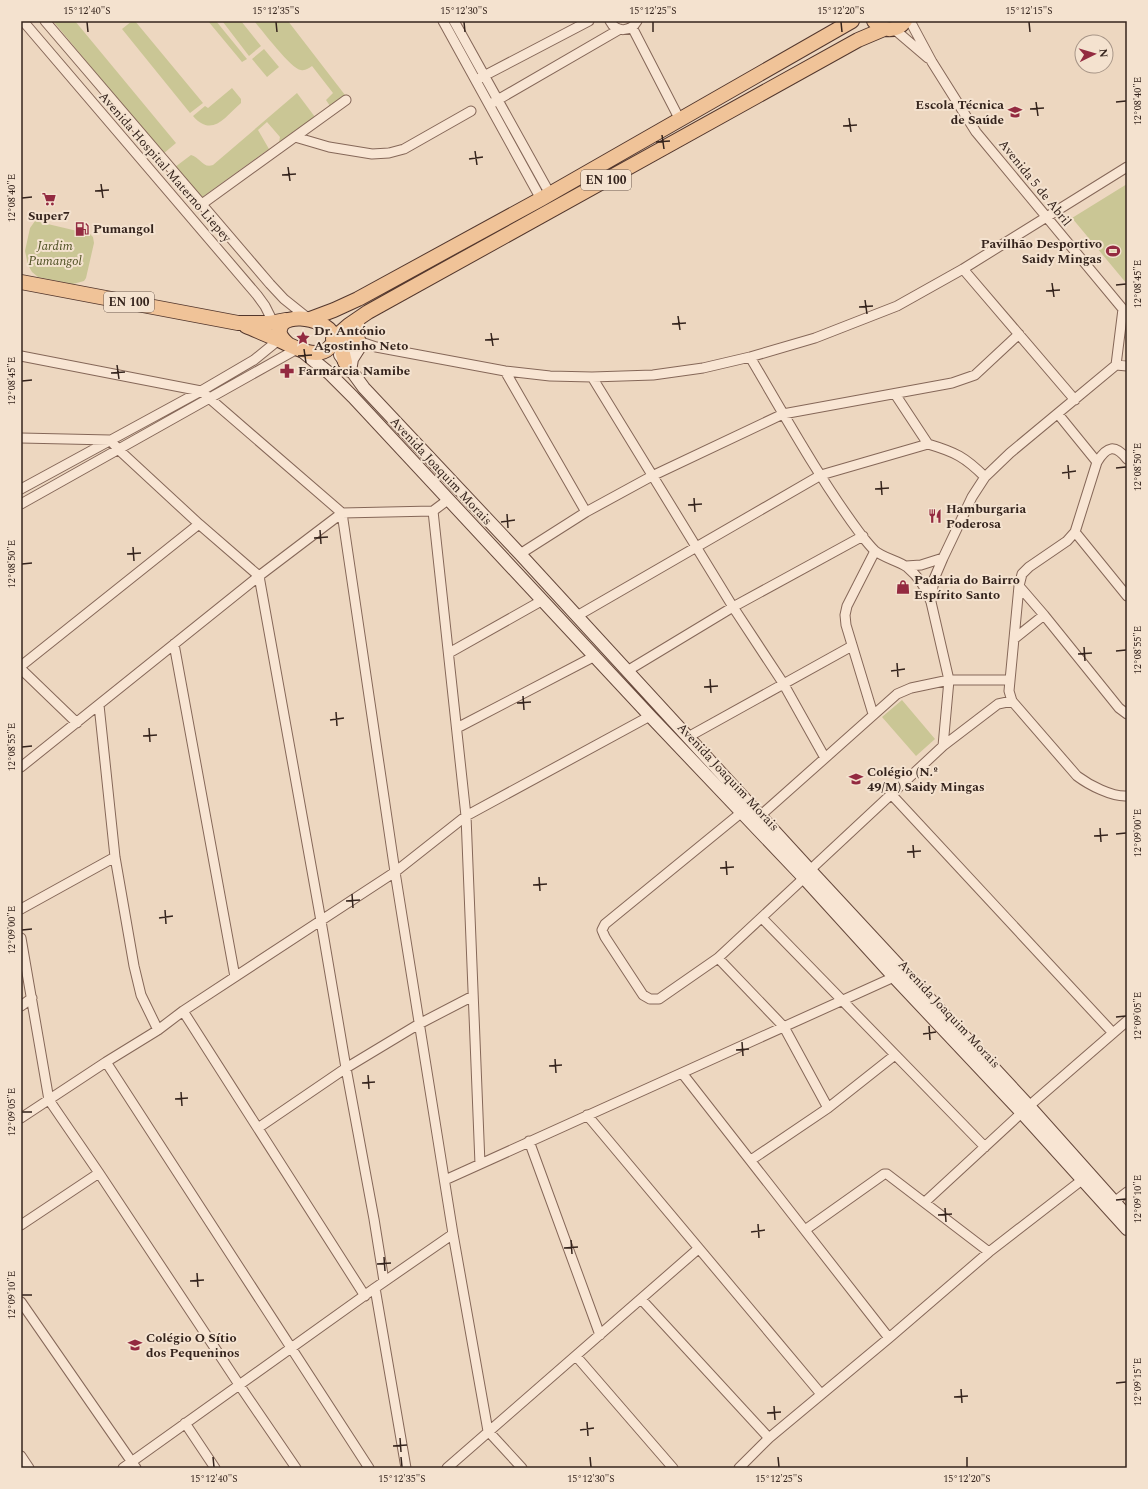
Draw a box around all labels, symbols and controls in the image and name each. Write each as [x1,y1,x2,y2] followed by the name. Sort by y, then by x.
[63,3,111,19] text: 15°12'40"S
[252,3,300,19] text: 15°12'35"S
[440,3,488,19] text: 15°12'30"S
[629,3,677,19] text: 15°12'25"S
[817,3,865,19] text: 15°12'20"S
[1005,3,1053,19] text: 15°12'15"S
[1074,34,1114,74] north arrow
[1095,48,1112,58] text: N
[1130,77,1146,125] text: 12°08'40"E
[94,87,237,247] street label: Avenida Hospital Materno Liepey
[915,95,1004,130] place label: Escola Técnica de Saúde
[1007,104,1023,120] school or university icon: Escola Técnica de Saúde
[994,135,1076,231] street label: Avenida 5 de Abril
[581,170,631,190] road number: EN 100
[4,174,20,222] text: 12°08'40"E
[41,191,57,207] supermarket icon: Super7
[28,206,70,226] place label: Super7
[93,219,154,239] place label: Pumangol
[74,221,90,237] fuel station icon: Pumangol
[981,234,1102,269] place label: Pavilhão Desportivo Saidy Mingas
[28,236,83,271] park label: Jardim Pumangol
[1105,243,1121,259] sports icon: Pavilhão Desportivo Saidy Mingas
[1130,260,1146,308] text: 12°08'45"E
[104,292,154,312] road number: EN 100
[314,321,408,356] place label: Dr. António Agostinho Neto
[295,330,311,346] place icon: Dr. António Agostinho Neto
[4,357,20,405] text: 12°08'45"E
[298,361,410,381] place label: Farmárcia Namibe
[279,363,295,379] pharmacy icon: Farmárcia Namibe
[385,412,497,530] street label: Avenida Joaquim Morais
[1130,443,1146,491] text: 12°08'50"E
[946,499,1026,534] place label: Hamburgaria Poderosa
[927,508,943,524] restaurant icon: Hamburgaria Poderosa
[4,540,20,588] text: 12°08'50"E
[914,570,1020,605] place label: Padaria do Bairro Espírito Santo
[895,579,911,595] shop icon: Padaria do Bairro Espírito Santo
[1130,626,1146,674] text: 12°08'55"E
[672,718,784,836] street label: Avenida Joaquim Morais
[4,723,20,771] text: 12°08'55"E
[867,762,985,797] place label: Colégio (N.º 49/M) Saidy Mingas
[848,771,864,787] school or university icon: Colégio (N.º 49/M) Saidy Mingas
[1130,809,1146,857] text: 12°09'00"E
[4,906,20,954] text: 12°09'00"E
[893,955,1005,1073] street label: Avenida Joaquim Morais
[1130,992,1146,1040] text: 12°09'05"E
[4,1088,20,1136] text: 12°09'05"E
[1130,1175,1146,1223] text: 12°09'10"E
[4,1271,20,1319] text: 12°09'10"E
[146,1328,240,1363] place label: Colégio O Sítio dos Pequeninos
[127,1337,143,1353] school or university icon: Colégio O Sítio dos Pequeninos
[1130,1358,1146,1406] text: 12°09'15"E
[190,1471,238,1487] text: 15°12'40"S
[378,1471,426,1487] text: 15°12'35"S
[567,1471,615,1487] text: 15°12'30"S
[755,1471,803,1487] text: 15°12'25"S
[943,1471,991,1487] text: 15°12'20"S

